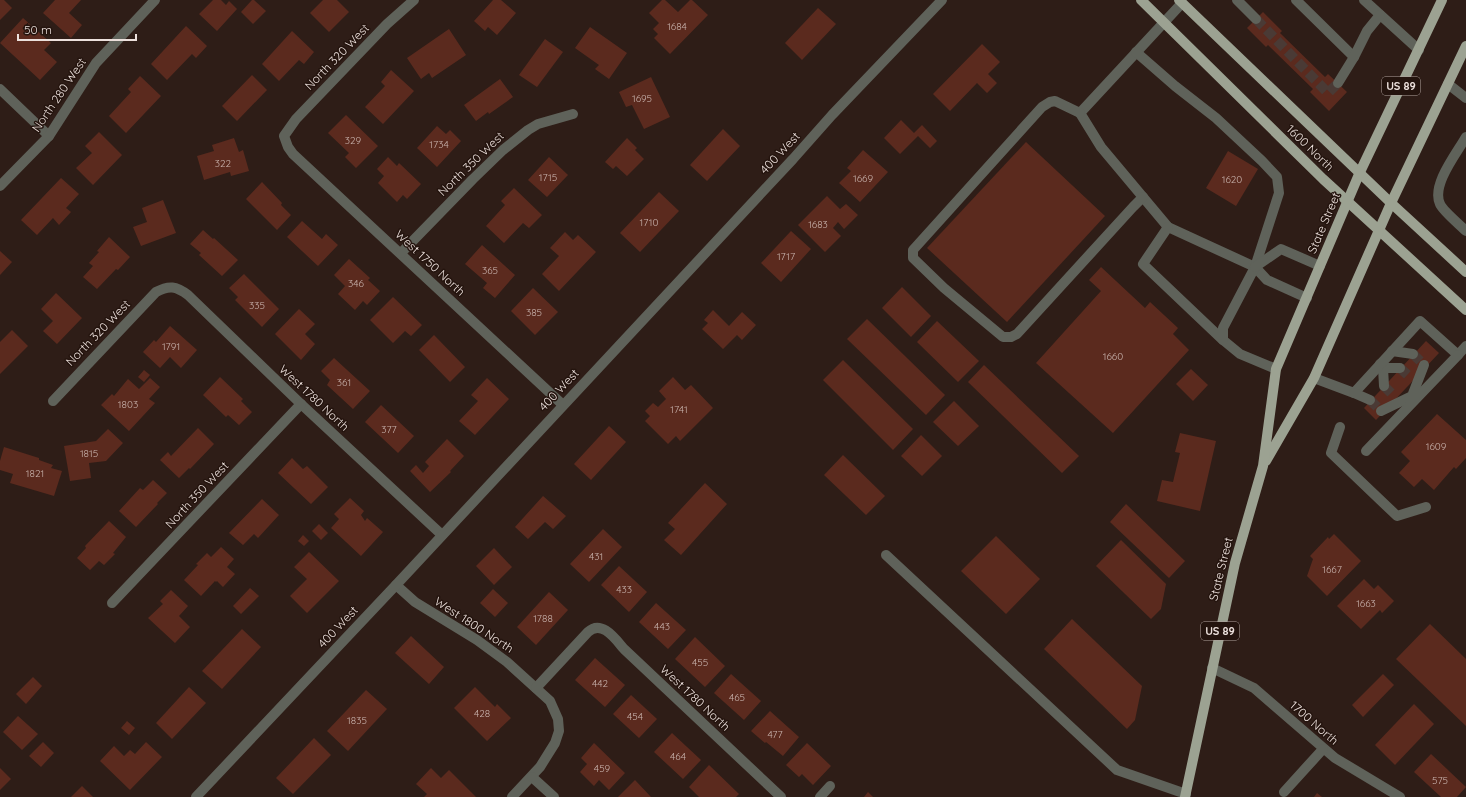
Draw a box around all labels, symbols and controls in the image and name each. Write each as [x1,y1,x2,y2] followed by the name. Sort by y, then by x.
[18,16,136,42] scale bar
[667,20,687,33] house number: 1684
[301,21,372,93] street label: North 320 West
[24,22,52,37] text: 50 m
[28,55,89,135] street label: North 280 West
[1382,77,1420,95] road number: US 89
[632,92,652,105] house number: 1695
[1284,121,1337,174] street label: 1600 North
[435,128,507,199] street label: North 350 West
[756,129,803,177] street label: 400 West
[345,134,362,147] house number: 329
[429,138,449,151] house number: 1734
[215,157,232,170] house number: 322
[539,171,557,184] house number: 1715
[853,172,873,185] house number: 1669
[1222,173,1242,186] house number: 1620
[1304,190,1343,256] street label: State Street
[640,216,659,229] house number: 1710
[808,218,828,231] house number: 1683
[392,226,468,299] street label: West 1750 North
[777,250,795,263] house number: 1717
[482,264,498,277] house number: 365
[348,277,365,290] house number: 346
[62,297,133,369] street label: North 320 West
[249,299,265,312] house number: 335
[526,306,542,319] house number: 385
[162,340,180,353] house number: 1791
[1103,350,1123,363] house number: 1660
[276,361,352,434] street label: West 1780 North
[535,366,582,414] street label: 400 West
[337,376,351,389] house number: 361
[118,398,138,411] house number: 1803
[670,403,688,416] house number: 1741
[381,423,397,436] house number: 377
[1426,440,1447,453] house number: 1609
[80,447,98,460] house number: 1815
[162,458,231,531] street label: North 350 West
[26,467,44,480] house number: 1821
[1205,536,1236,602] street label: State Street
[589,550,603,563] house number: 431
[1322,563,1342,576] house number: 1667
[616,583,632,596] house number: 433
[432,593,517,656] street label: West 1800 North
[1356,597,1376,610] house number: 1663
[314,603,361,651] street label: 400 West
[533,612,553,625] house number: 1788
[654,620,670,633] house number: 443
[1201,622,1239,640] road number: US 89
[692,656,708,669] house number: 455
[657,661,733,734] street label: West 1780 North
[592,677,608,690] house number: 442
[729,691,745,704] house number: 465
[1287,697,1342,748] street label: 1700 North
[474,707,490,720] house number: 428
[627,710,643,723] house number: 454
[347,714,367,727] house number: 1835
[767,728,783,741] house number: 477
[670,750,686,763] house number: 464
[594,762,611,775] house number: 459
[1432,774,1448,787] house number: 575

